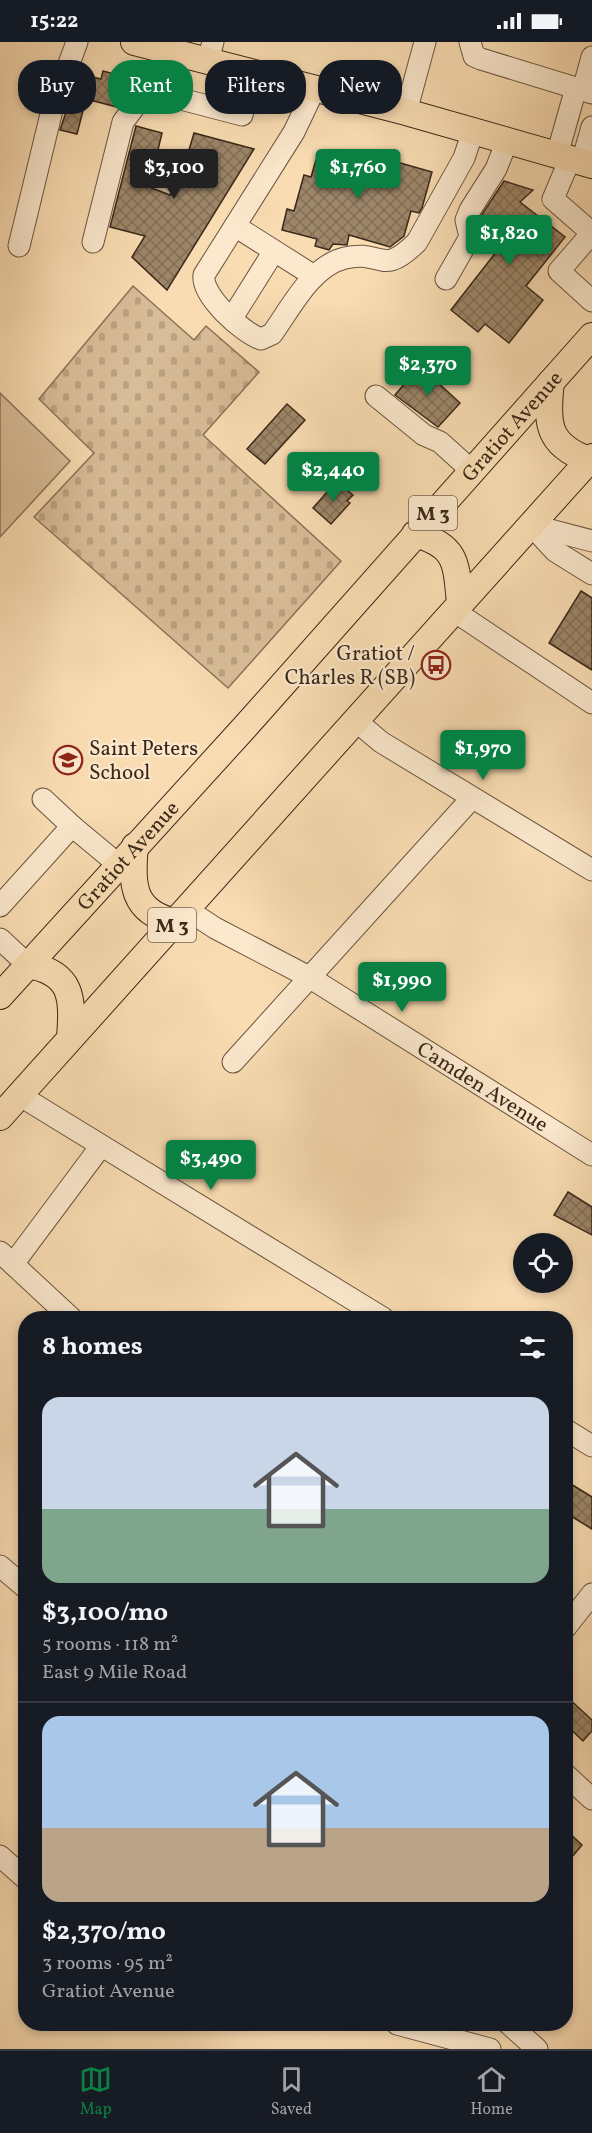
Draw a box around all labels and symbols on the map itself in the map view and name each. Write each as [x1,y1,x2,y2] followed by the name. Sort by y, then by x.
[125,149,223,200] pin: $3,100
[309,149,407,200] pin: $1,760
[460,215,558,266] pin: $1,820
[379,346,477,397] pin: $2,370
[456,365,570,489] street label: Gratiot Avenue
[284,452,382,503] pin: $2,440
[409,496,457,530] road number: M 3
[285,640,415,693] place label: Gratiot / Charles R (SB)
[420,649,452,681] bus stop icon: Gratiot / Charles R (SB)
[434,730,532,781] pin: $1,970
[89,735,198,788] place label: Saint Peters School
[52,744,84,776] school or university icon: Saint Peters School
[71,795,187,918] street label: Gratiot Avenue
[148,908,196,942] road number: M 3
[353,962,451,1013] pin: $1,990
[411,1035,553,1140] street label: Camden Avenue
[162,1140,260,1191] pin: $3,490

